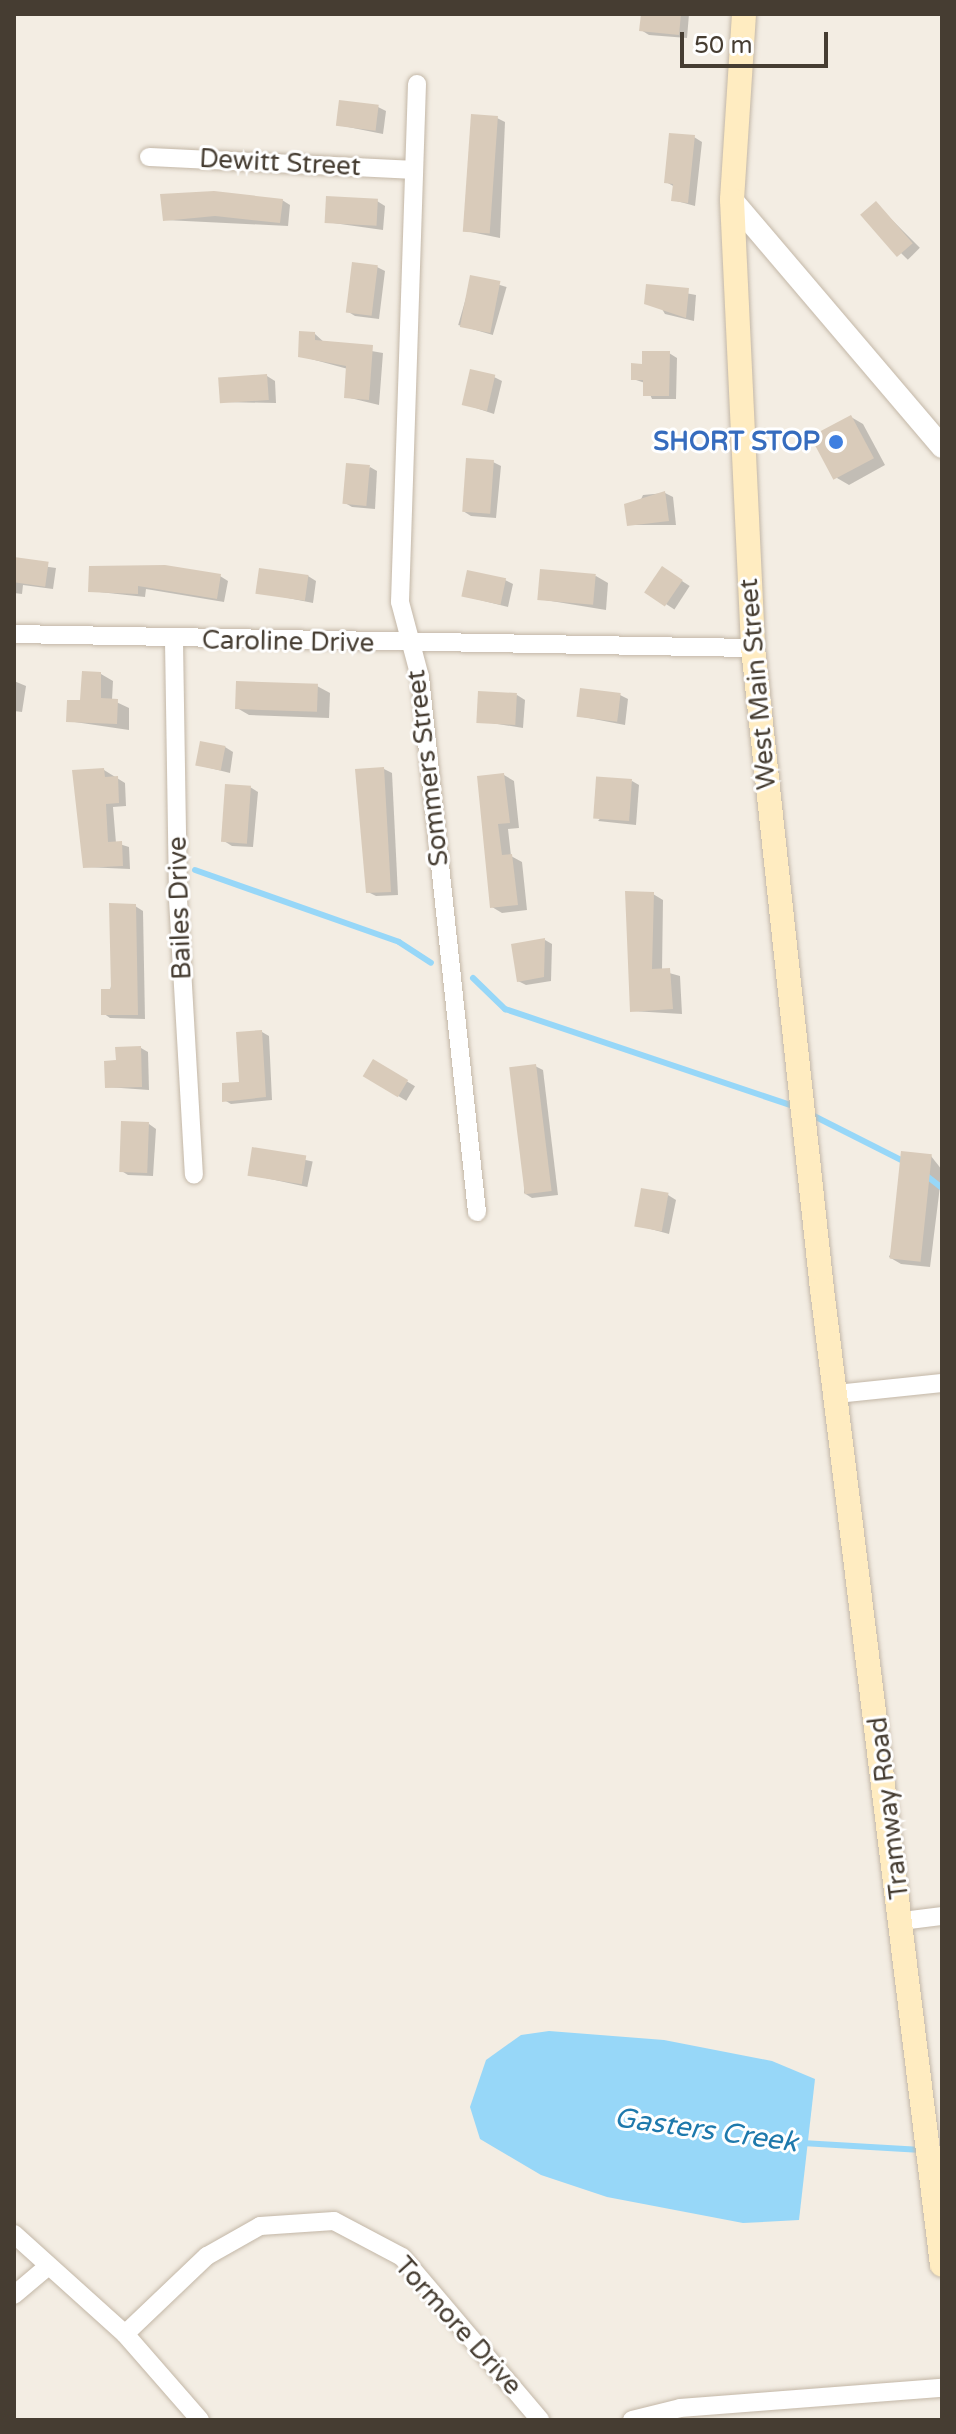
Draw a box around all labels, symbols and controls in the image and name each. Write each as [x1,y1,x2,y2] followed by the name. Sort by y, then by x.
[684,16,832,66] scale bar
[694,31,752,60] text: 50 m
[198,143,362,183] street label: Dewitt Street
[653,426,820,458] place label: SHORT STOP
[827,433,845,451] marker: SHORT STOP
[733,577,783,791] street label: West Main Street
[202,625,374,659] street label: Caroline Drive
[400,668,456,868] street label: Sommers Street
[162,836,198,980] street label: Bailes Drive
[862,1715,916,1901] street label: Tramway Road
[612,2101,800,2159] water label: Gasters Creek
[388,2251,528,2401] street label: Tormore Drive

